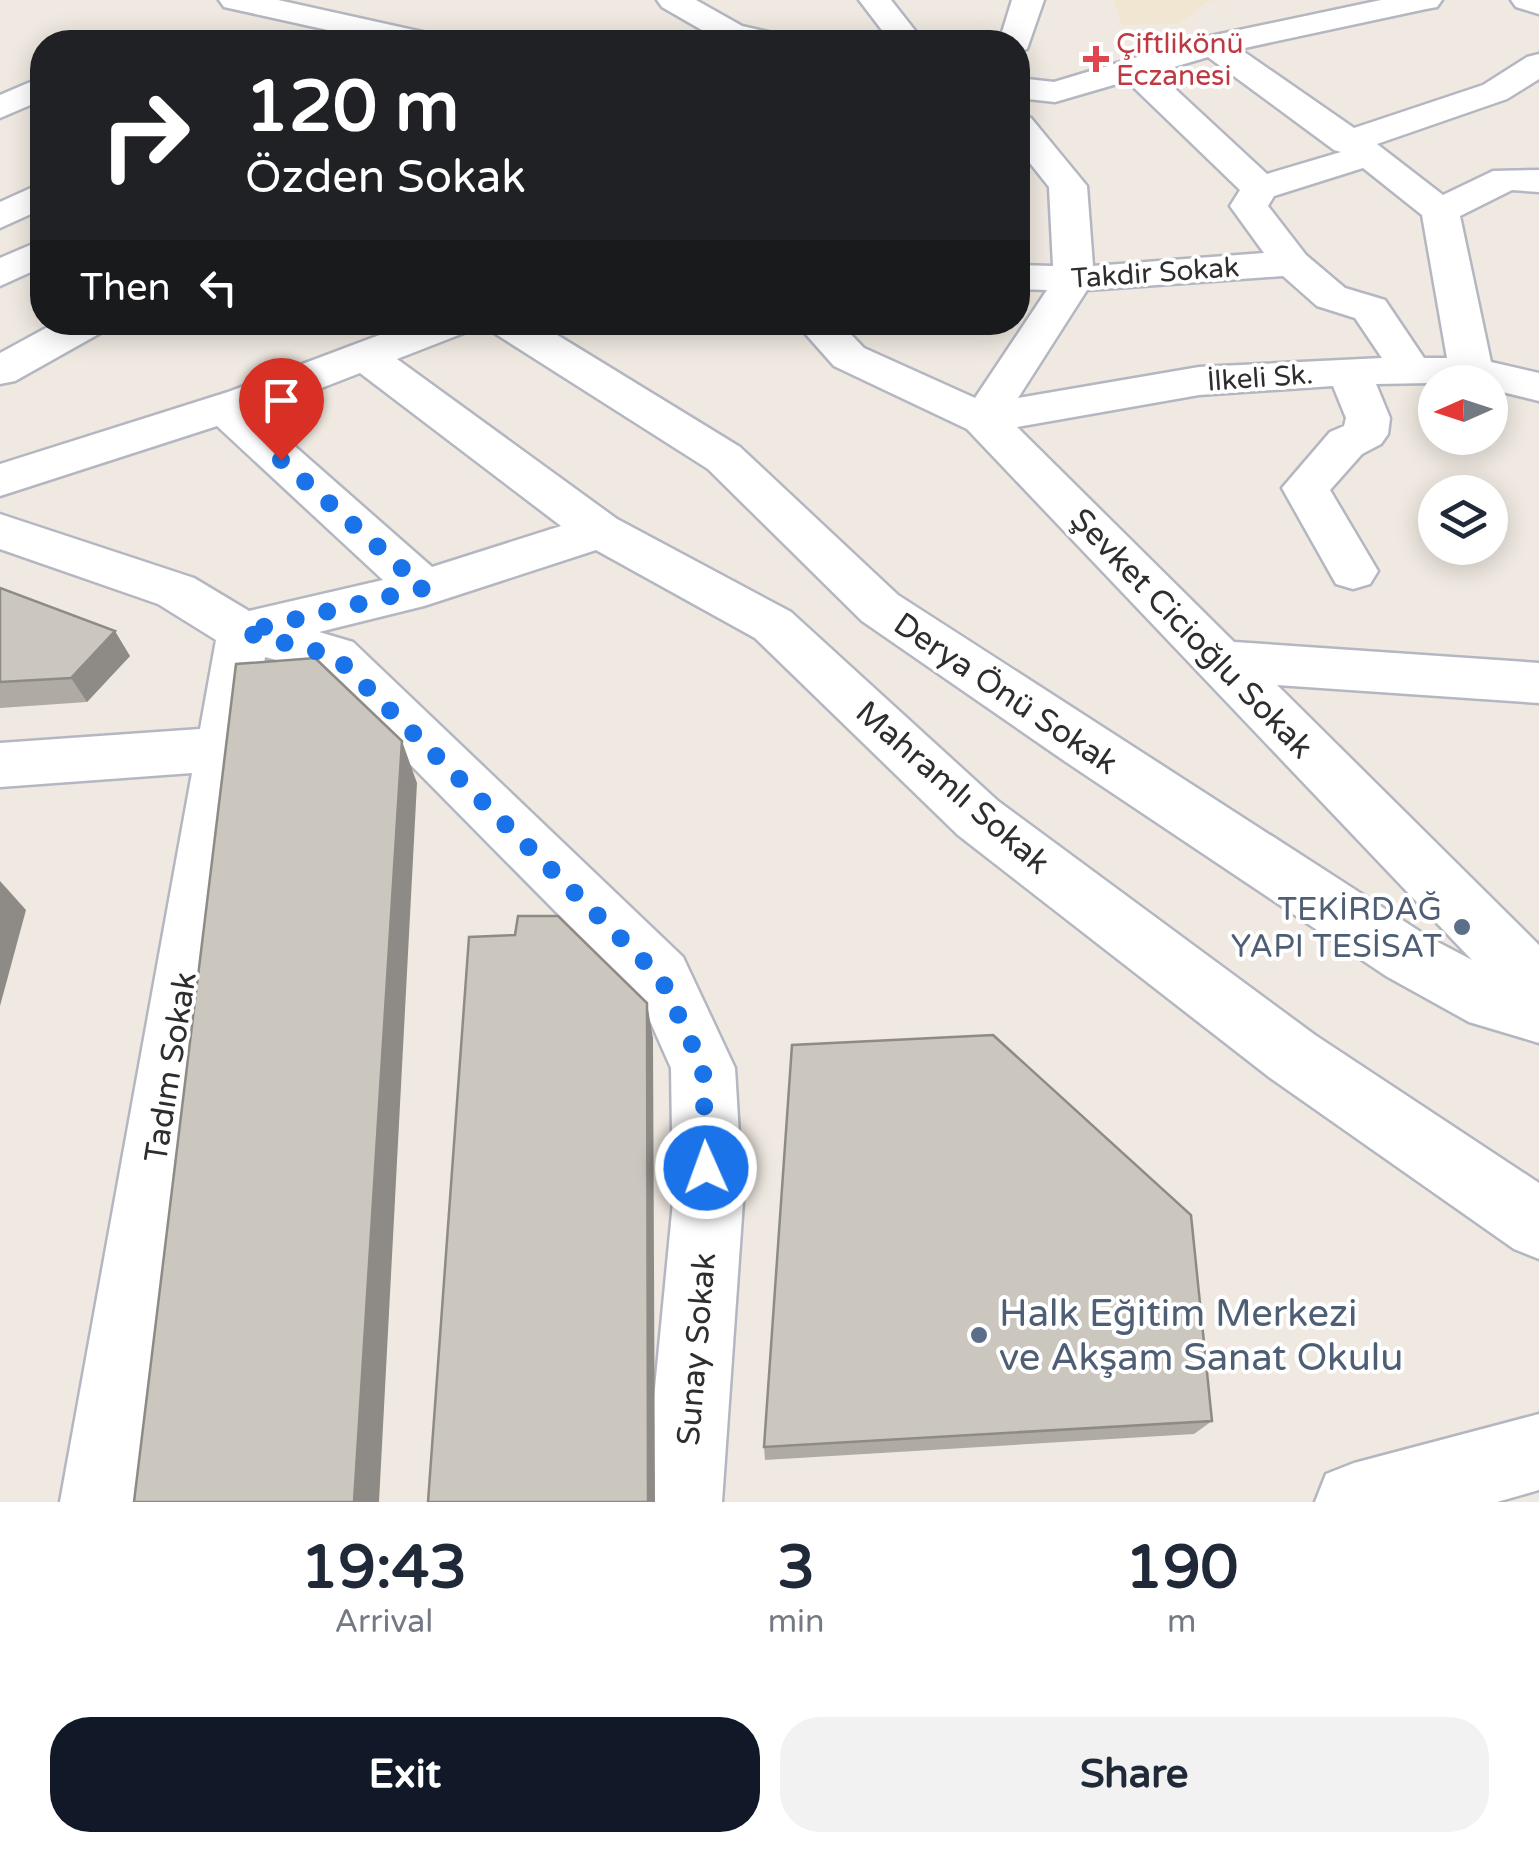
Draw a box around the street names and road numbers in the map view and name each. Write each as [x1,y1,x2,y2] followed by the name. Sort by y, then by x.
[1070,250,1240,296] street label: Takdir Sokak
[1206,357,1314,399] street label: İlkeli Sk.
[1062,501,1321,767] street label: Şevket Cicioğlu Sokak
[886,605,1125,783] street label: Derya Önü Sokak
[848,693,1057,882] street label: Mahramlı Sokak
[137,969,205,1165] street label: Tadım Sokak
[670,1251,724,1447] street label: Sunay Sokak

